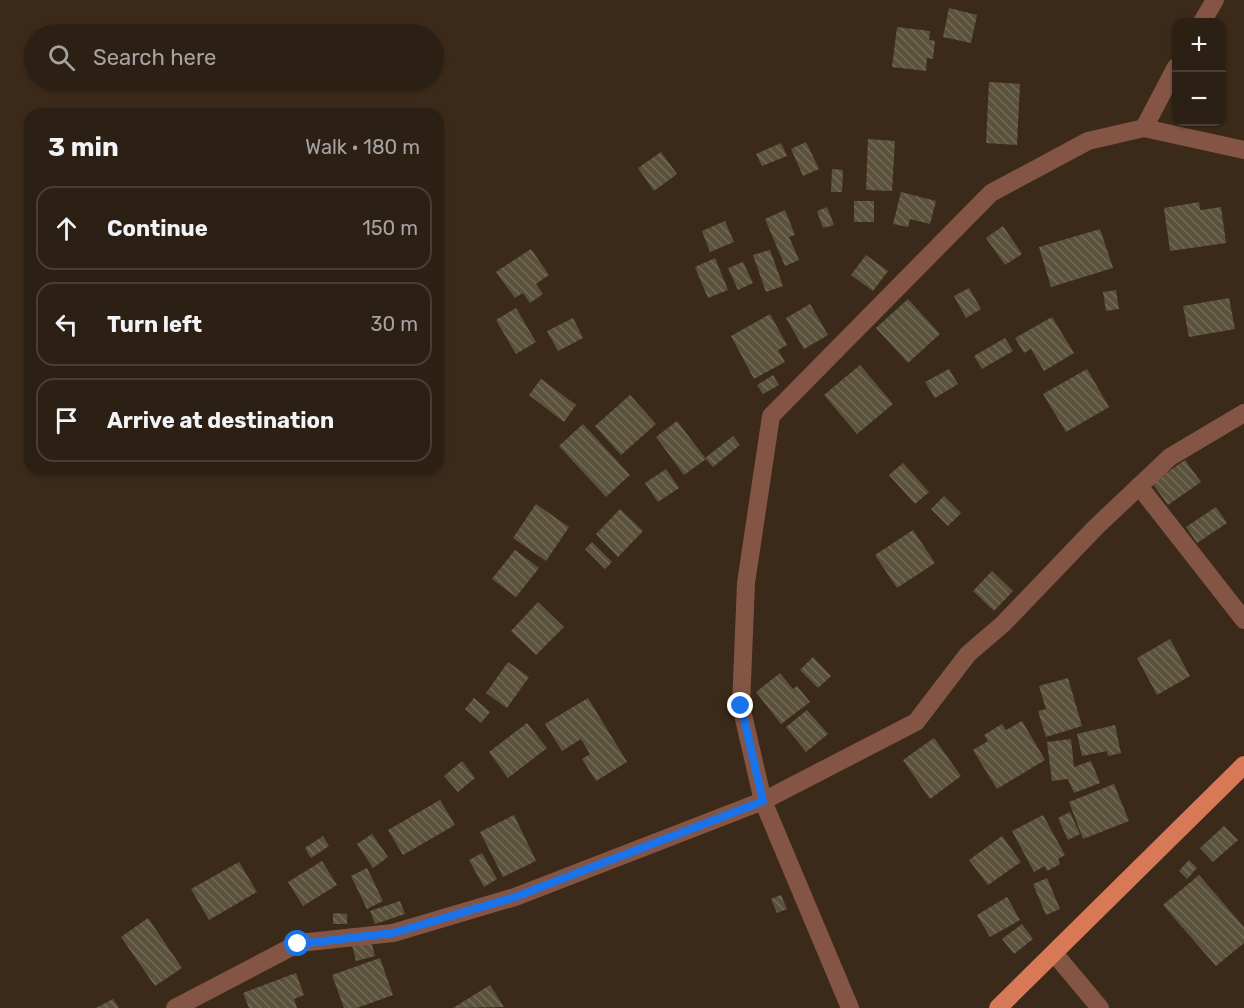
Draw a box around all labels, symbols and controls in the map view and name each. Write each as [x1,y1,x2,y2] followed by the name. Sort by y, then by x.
[1172,18,1226,126] map controls
[1172,18,1226,72] button: +
[24,24,444,90] search box
[45,41,78,74] icon: search
[93,44,216,71] text: Search here
[1172,72,1226,126] button: −
[48,132,119,163] text: 3 min
[305,135,420,159] text: Walk · 180 m
[50,212,83,245] icon: ahead
[107,215,208,242] text: Continue
[362,216,418,240] text: 150 m
[50,308,83,341] icon: left
[107,311,202,338] text: Turn left
[371,312,418,336] text: 30 m
[50,404,83,437] icon: arrive
[107,407,334,434] text: Arrive at destination
[727,692,753,718] route end
[284,930,310,956] route start

